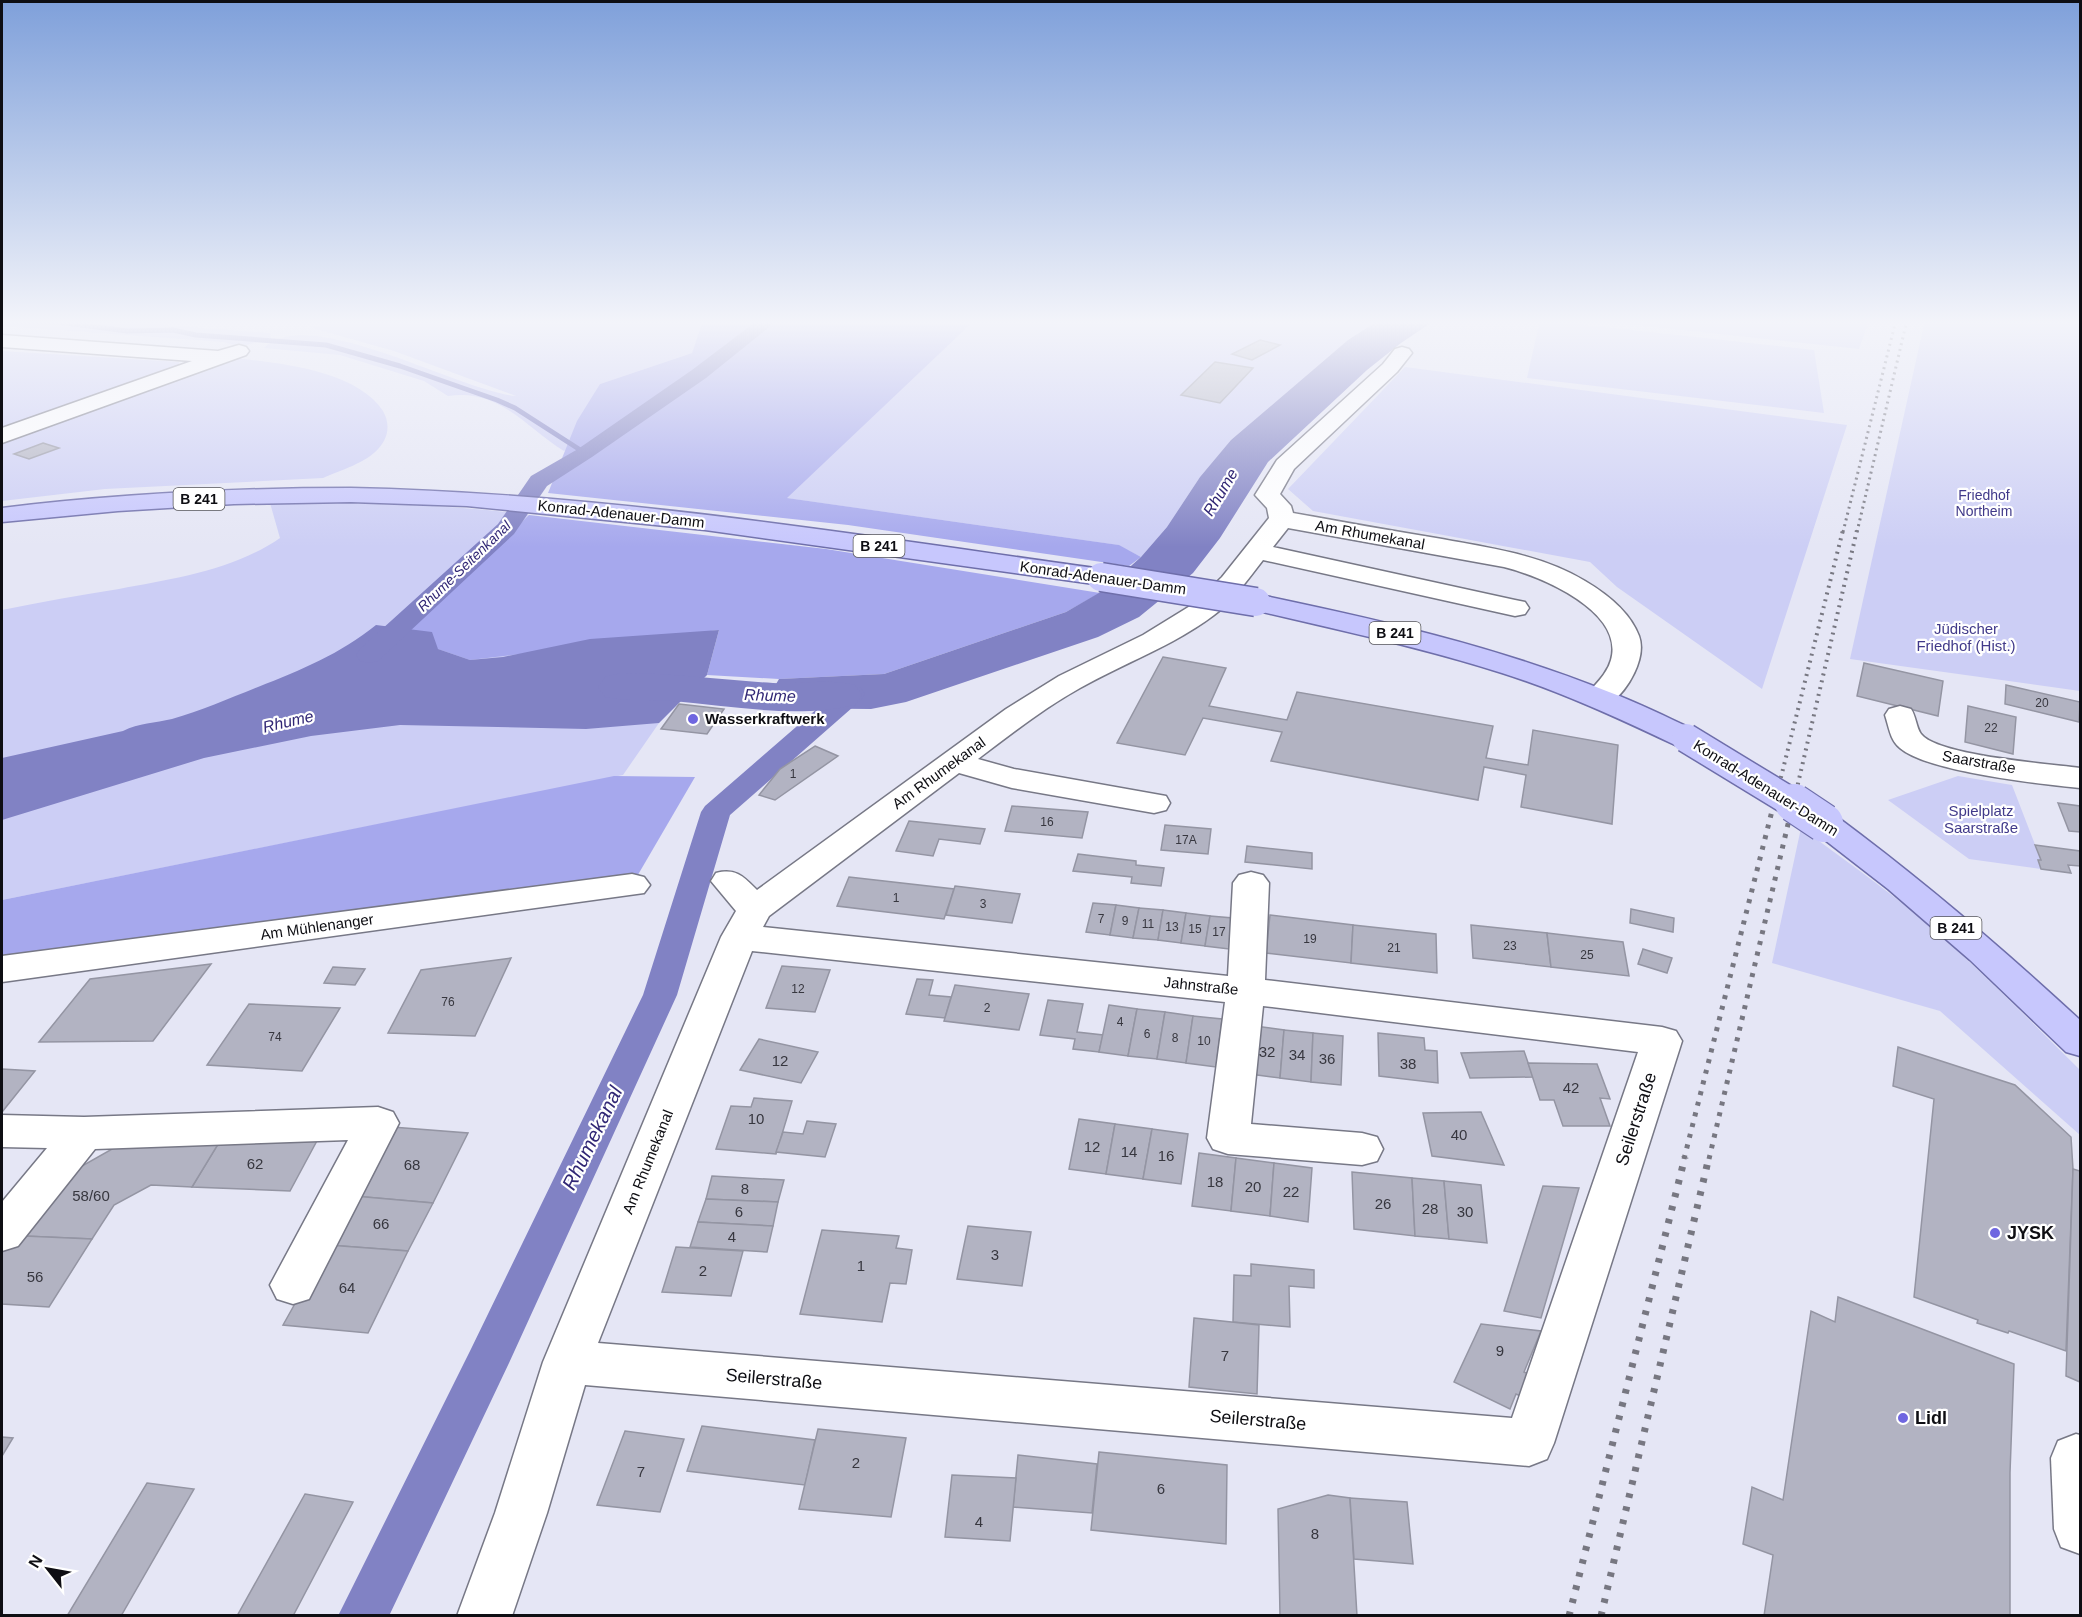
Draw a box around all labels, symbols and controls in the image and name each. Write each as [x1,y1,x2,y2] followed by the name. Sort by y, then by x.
[1200,466,1241,519] water label: Rhume
[1956,487,2012,519] park label: Friedhof Northeim
[174,488,224,510] road number: B 241
[537,496,705,531] street label: Konrad-Adenauer-Damm
[414,517,514,614] water label: Rhume-Seitenkanal
[1314,517,1426,553] street label: Am Rhumekanal
[854,535,904,557] road number: B 241
[1019,557,1187,598] street label: Konrad-Adenauer-Damm
[1916,620,2016,654] park label: Jüdischer Friedhof (Hist.)
[1370,622,1420,644] road number: B 241
[744,686,796,705] water label: Rhume
[2035,696,2049,710] house number: 20
[261,707,315,736] water label: Rhume
[705,710,825,727] place label: Wasserkraftwerk
[686,712,700,726] marker: Wasserkraftwerk
[1984,721,1998,735] house number: 22
[889,733,989,812] street label: Am Rhumekanal
[1691,736,1842,839] street label: Konrad-Adenauer-Damm
[1941,747,2017,776] street label: Saarstraße
[790,767,797,781] house number: 1
[1944,802,2018,836] park label: Spielplatz Saarstraße
[1040,815,1054,829] house number: 16
[1175,833,1197,847] house number: 17A
[893,891,900,905] house number: 1
[980,897,987,911] house number: 3
[259,910,375,943] street label: Am Mühlenanger
[1098,912,1105,926] house number: 7
[1122,914,1129,928] house number: 9
[1142,917,1155,931] house number: 11
[1930,917,1982,939] road number: B 241
[1165,920,1179,934] house number: 13
[1188,922,1202,936] house number: 15
[1212,925,1226,939] house number: 17
[1303,932,1317,946] house number: 19
[1503,939,1517,953] house number: 23
[1387,941,1401,955] house number: 21
[1580,948,1594,962] house number: 25
[1163,973,1239,998] street label: Jahnstraße
[791,982,805,996] house number: 12
[441,995,455,1009] house number: 76
[984,1001,991,1015] house number: 2
[1117,1015,1124,1029] house number: 4
[1144,1027,1151,1041] house number: 6
[268,1030,282,1044] house number: 74
[1172,1031,1179,1045] house number: 8
[1197,1034,1211,1048] house number: 10
[1259,1043,1275,1060] house number: 32
[1289,1046,1305,1063] house number: 34
[1319,1050,1335,1067] house number: 36
[772,1052,788,1069] house number: 12
[1400,1055,1416,1072] house number: 38
[1611,1070,1661,1168] street label: Seilerstraße
[1563,1079,1579,1096] house number: 42
[557,1082,627,1193] water label: Rhumekanal
[619,1107,676,1216] street label: Am Rhumekanal
[748,1110,764,1127] house number: 10
[1451,1126,1467,1143] house number: 40
[1084,1138,1100,1155] house number: 12
[1121,1143,1137,1160] house number: 14
[1158,1147,1174,1164] house number: 16
[247,1155,263,1172] house number: 62
[404,1156,420,1173] house number: 68
[1207,1173,1223,1190] house number: 18
[1245,1178,1261,1195] house number: 20
[741,1180,749,1197] house number: 8
[1283,1183,1299,1200] house number: 22
[72,1187,110,1204] house number: 58/60
[1375,1195,1391,1212] house number: 26
[1422,1200,1438,1217] house number: 28
[735,1203,743,1220] house number: 6
[1457,1203,1473,1220] house number: 30
[373,1215,389,1232] house number: 66
[2007,1223,2054,1243] place label: JYSK
[1988,1226,2002,1240] marker: JYSK
[728,1228,736,1245] house number: 4
[991,1246,999,1263] house number: 3
[857,1257,865,1274] house number: 1
[699,1262,707,1279] house number: 2
[27,1268,43,1285] house number: 56
[339,1279,355,1296] house number: 64
[1496,1342,1504,1359] house number: 9
[1221,1347,1229,1364] house number: 7
[725,1365,823,1393] street label: Seilerstraße
[1209,1406,1307,1434] street label: Seilerstraße
[1915,1408,1947,1428] place label: Lidl
[1896,1411,1910,1425] marker: Lidl
[852,1454,860,1471] house number: 2
[637,1463,645,1480] house number: 7
[1157,1480,1165,1497] house number: 6
[975,1513,983,1530] house number: 4
[1311,1525,1319,1542] house number: 8
[18,1539,78,1599] north arrow
[25,1552,46,1571] text: N

